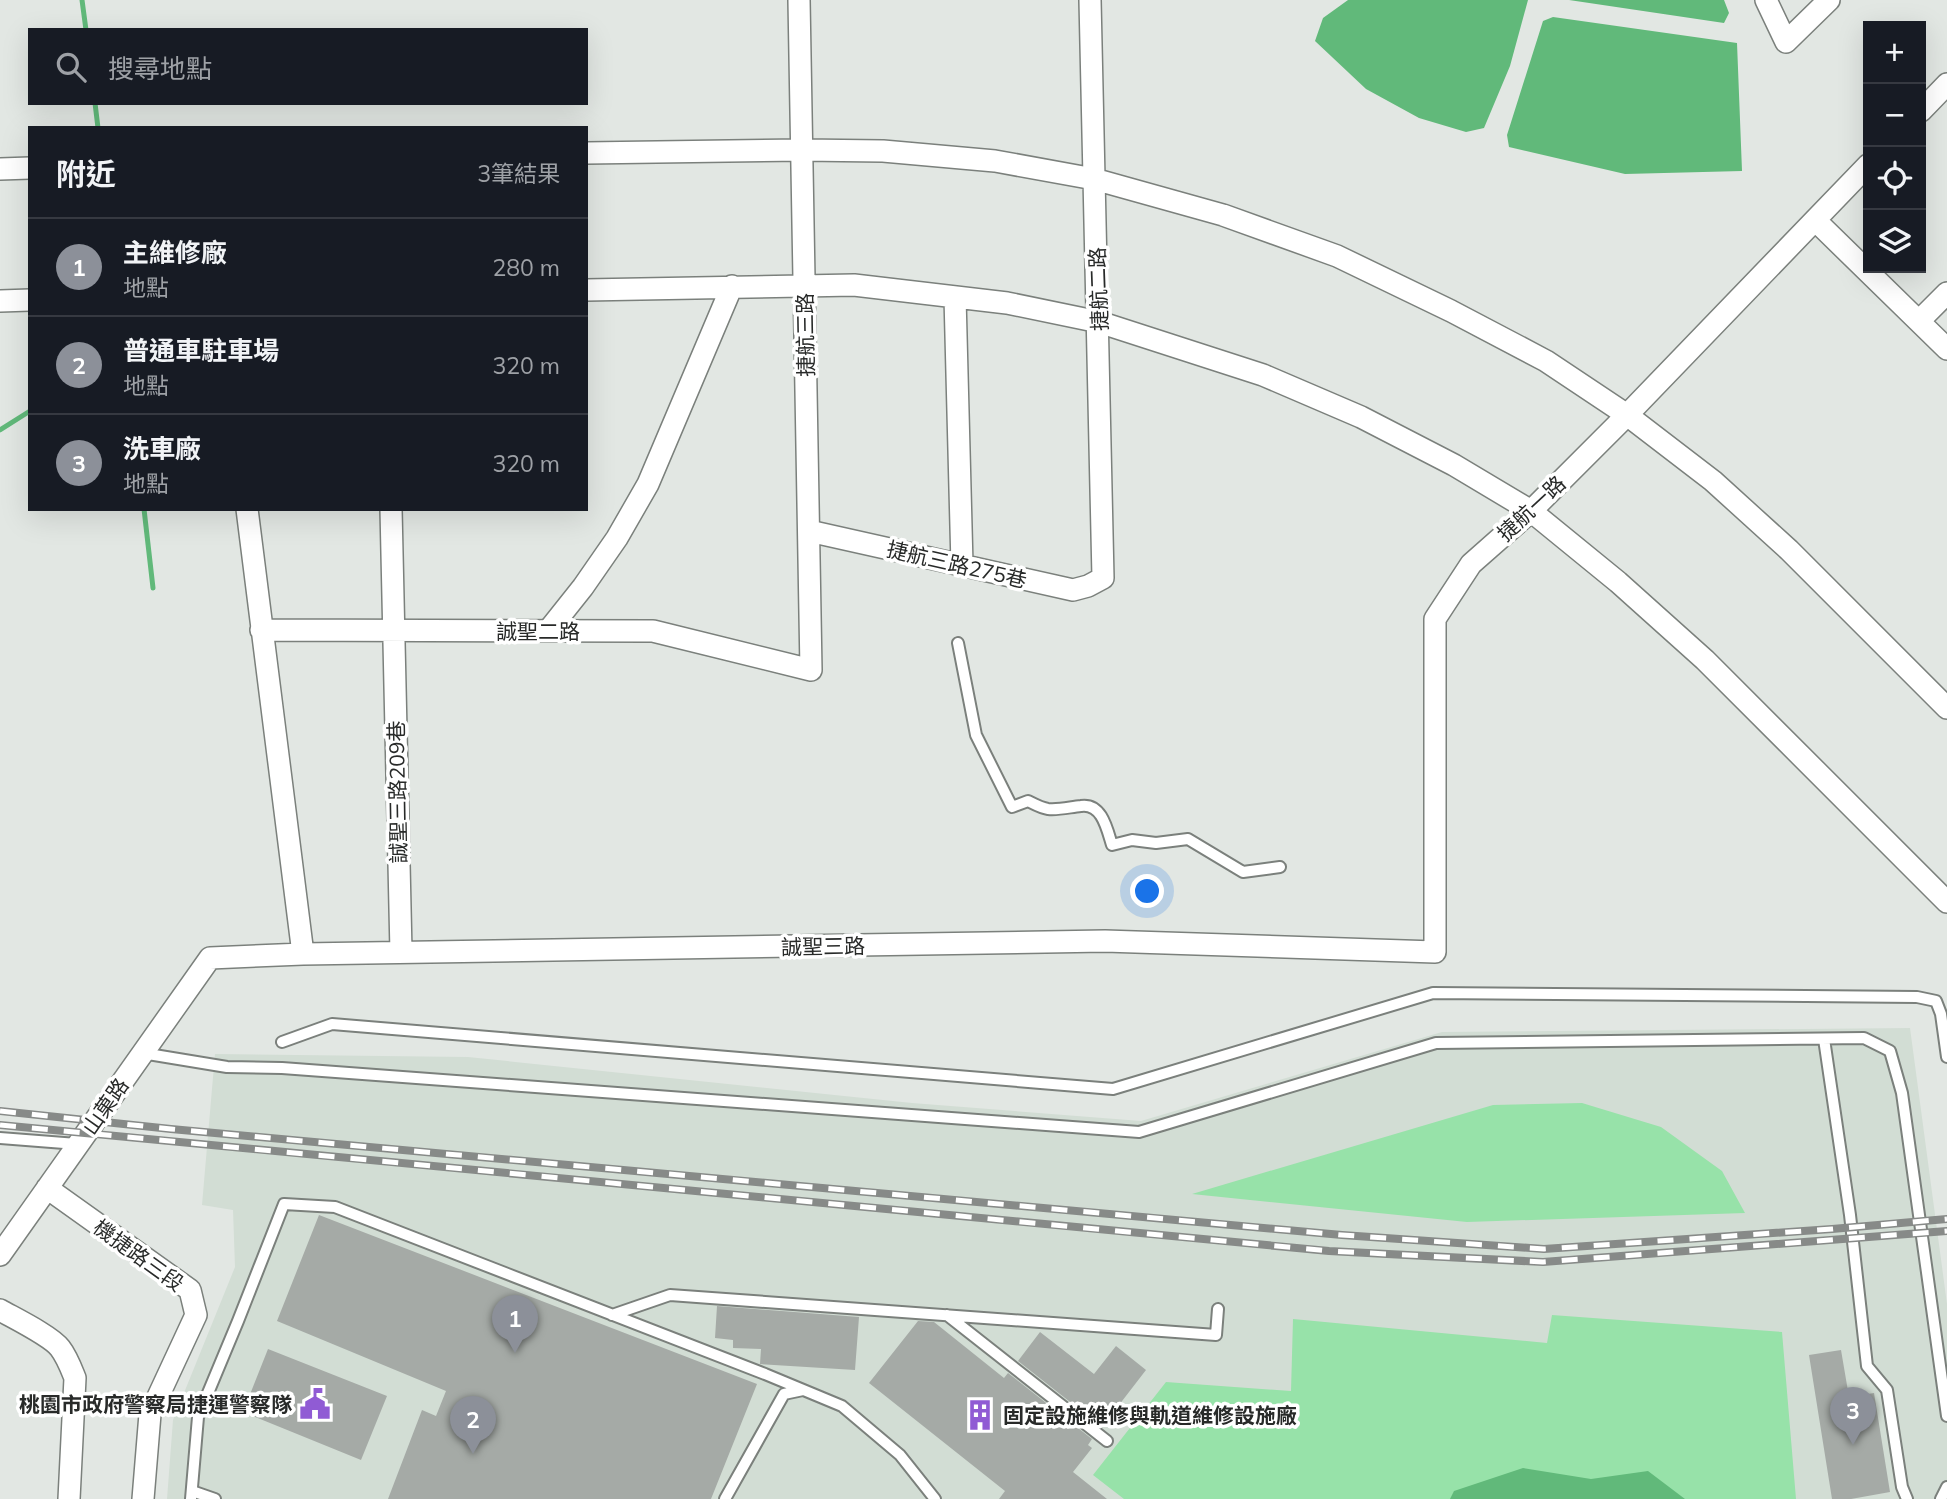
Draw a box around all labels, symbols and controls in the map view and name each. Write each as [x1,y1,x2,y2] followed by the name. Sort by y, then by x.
[1863,21,1926,273] map controls
[1863,21,1926,84] button: +
[28,28,588,105] search box
[52,48,90,86] icon: search
[108,52,212,85] text: 搜尋地點
[1863,84,1926,147] button: −
[1863,147,1926,210] button: locate
[56,155,116,193] text: 附近
[477,159,560,188] text: 3筆結果
[1863,210,1926,273] button: layers
[123,236,227,269] text: 主維修廠
[1084,247,1112,331] street label: 捷航二路
[72,253,86,282] text: 1
[492,253,560,282] text: 280 m
[123,273,169,302] text: 地點
[791,293,819,377] street label: 捷航三路
[123,334,279,367] text: 普通車駐車場
[72,351,86,380] text: 2
[492,351,560,380] text: 320 m
[123,371,169,400] text: 地點
[123,432,201,465] text: 洗車廠
[72,449,86,478] text: 3
[492,449,560,478] text: 320 m
[123,469,169,498] text: 地點
[1491,470,1571,546] street label: 捷航一路
[884,535,1030,593] street label: 捷航三路275巷
[496,618,580,644] street label: 誠聖二路
[383,720,411,864] street label: 誠聖三路209巷
[1130,874,1164,908] your location
[781,932,865,960] street label: 誠聖三路
[76,1073,134,1139] street label: 山菓路
[89,1214,189,1296] street label: 機捷路三段
[492,1295,538,1353] pin: 1
[298,1387,332,1421] public building icon: 桃園市政府警察局捷運警察隊
[1830,1387,1876,1445] pin: 3
[19,1391,293,1417] place label: 桃園市政府警察局捷運警察隊
[450,1396,496,1454] pin: 2
[963,1398,997,1432] building icon: 固定設施維修與軌道維修設施廠
[1003,1402,1297,1428] place label: 固定設施維修與軌道維修設施廠

